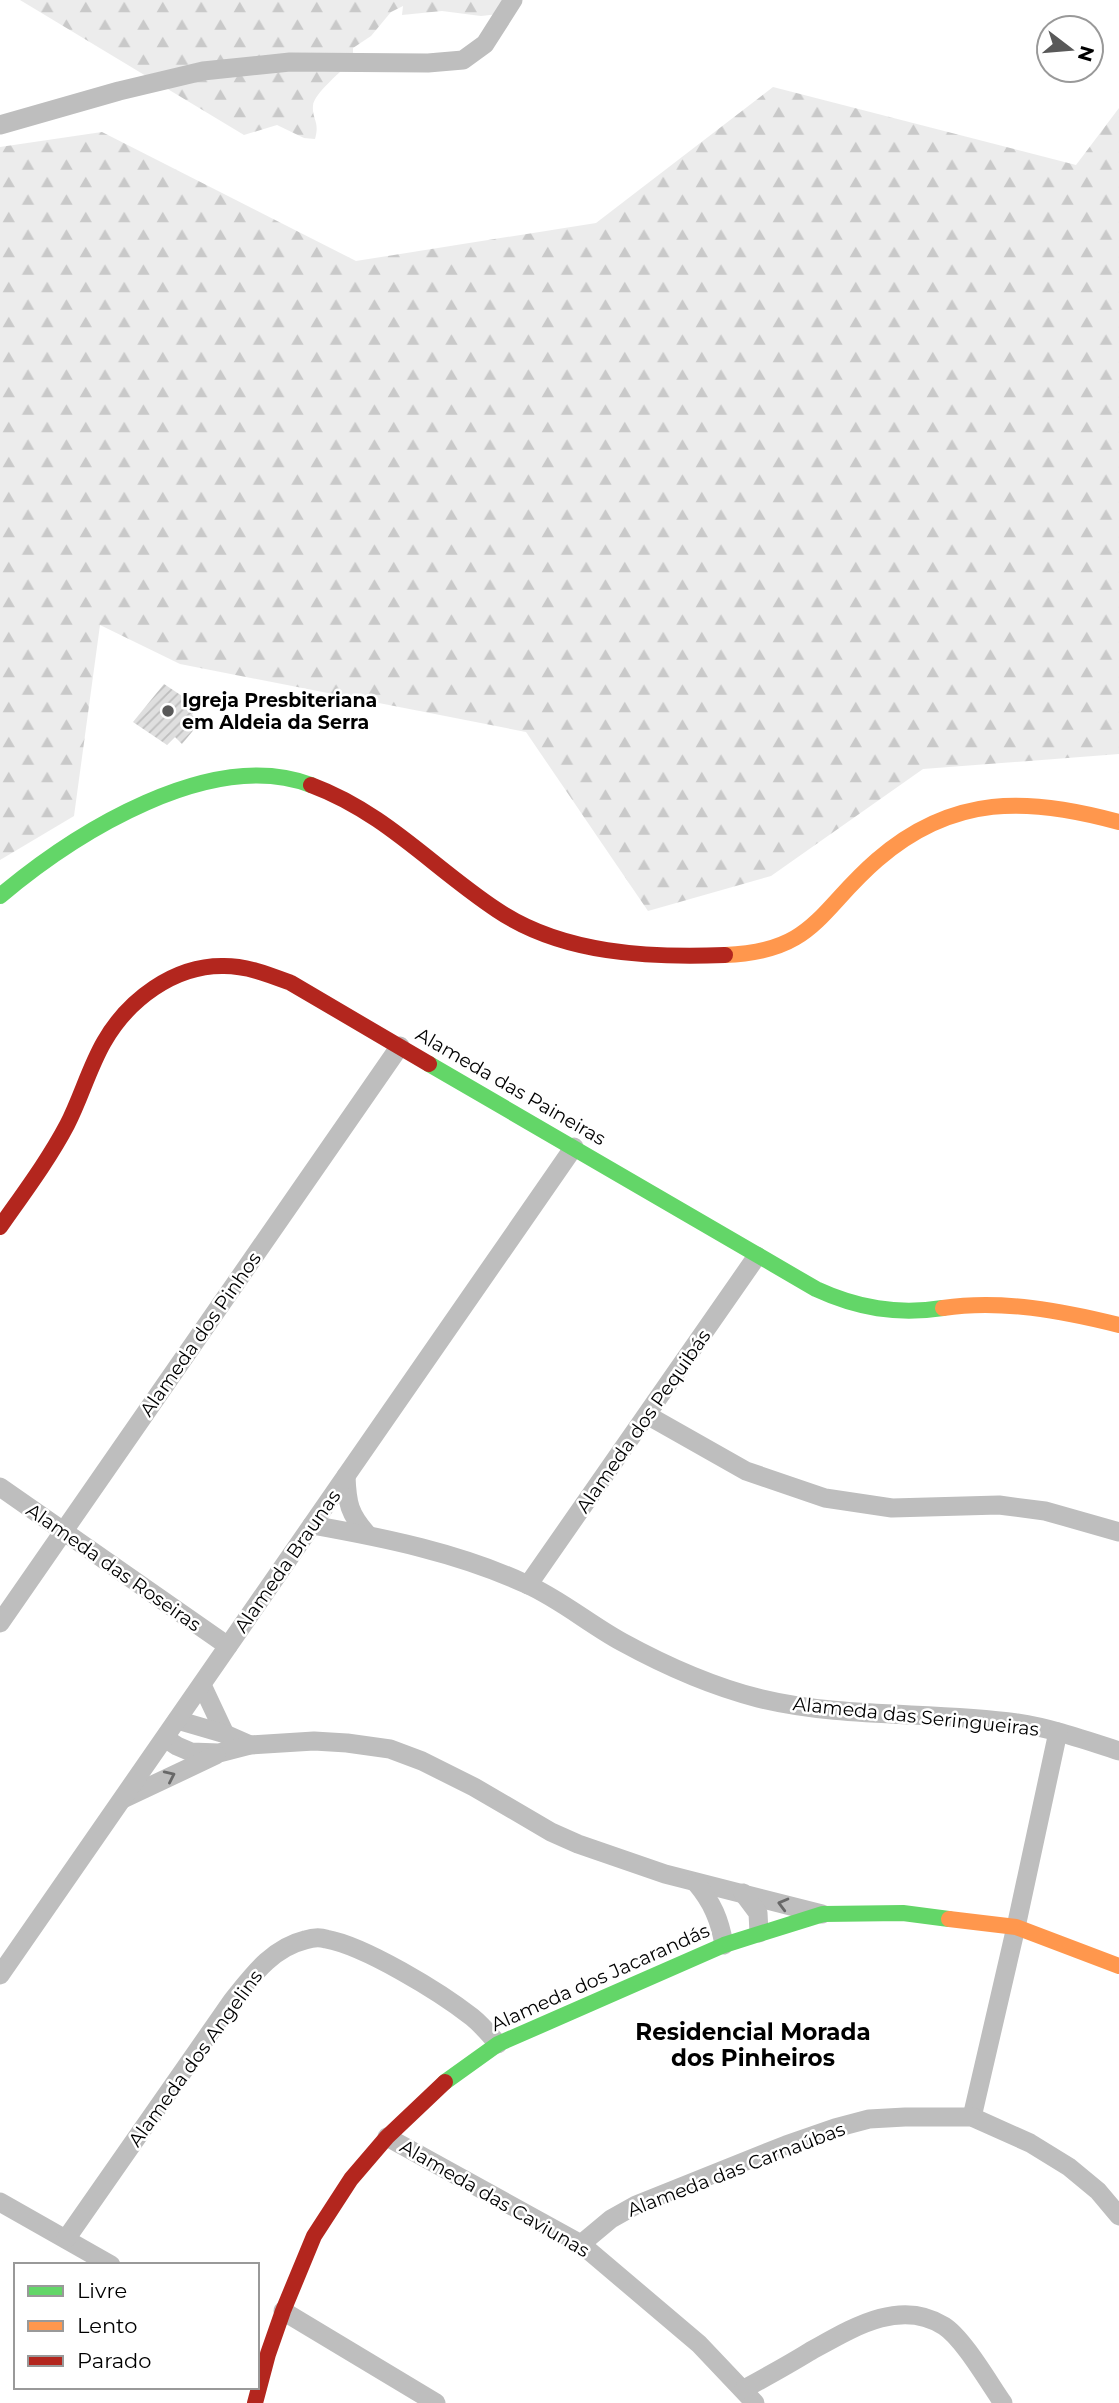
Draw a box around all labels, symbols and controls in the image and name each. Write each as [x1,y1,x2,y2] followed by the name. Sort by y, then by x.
[1035,14,1105,84] north arrow
[1073,43,1099,64] text: N
[182,689,377,734] place label: Igreja Presbiteriana em Aldeia da Serra
[160,703,176,719] marker: Igreja Presbiteriana em Aldeia da Serra
[412,1023,610,1150] street label: Alameda das Paineiras
[135,1248,266,1421] street label: Alameda dos Pinhos
[571,1325,716,1517] street label: Alameda dos Pequibás
[229,1485,345,1637] street label: Alameda Braunas
[22,1498,205,1636] street label: Alameda das Roseiras
[792,1692,1040,1741] street label: Alameda das Seringueiras
[163,1771,175,1785] one-way arrow
[777,1898,789,1912] one-way arrow
[487,1919,713,2036] street label: Alameda dos Jacarandás
[124,1965,267,2151] street label: Alameda dos Angelins
[635,2018,871,2072] district label: Residencial Morada dos Pinheiros
[624,2117,848,2222] street label: Alameda das Carnaúbas
[396,2135,594,2262] street label: Alameda das Caviunas
[14,2263,259,2389] legend
[77,2278,127,2303] text: Livre
[77,2313,137,2338] text: Lento
[77,2348,152,2373] text: Parado

